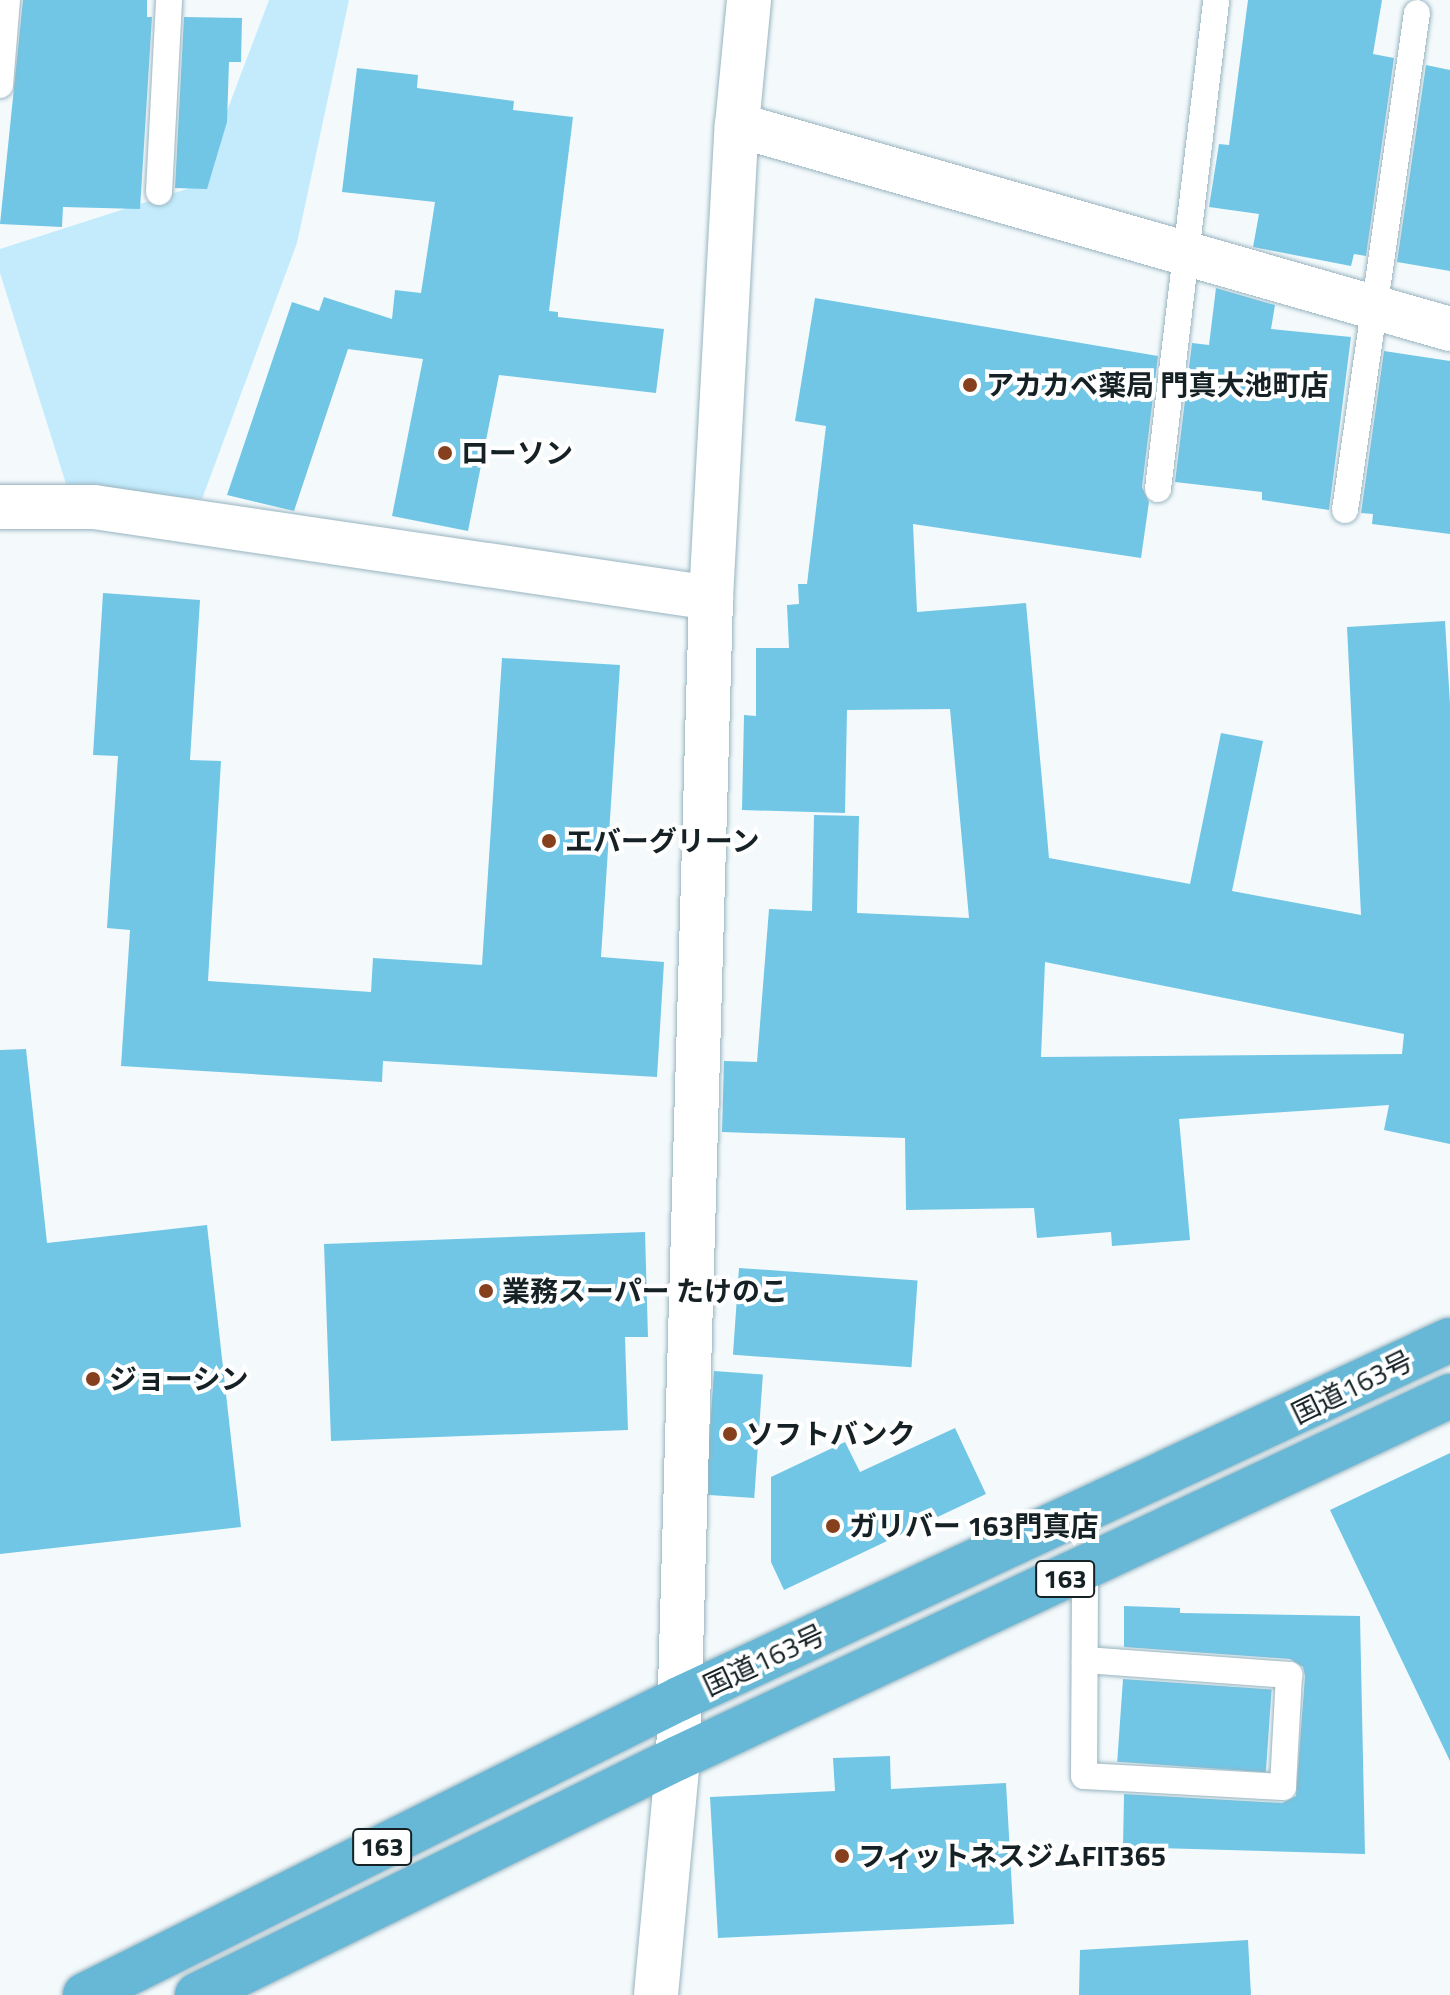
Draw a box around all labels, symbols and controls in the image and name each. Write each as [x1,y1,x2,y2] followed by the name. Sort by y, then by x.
[986,368,1328,402] place label: アカカベ薬局 門真大池町店
[961,376,979,394] marker: アカカベ薬局 門真大池町店
[461,436,573,470] place label: ローソン
[436,444,454,462] marker: ローソン
[565,824,761,858] place label: エバーグリーン
[540,832,558,850] marker: エバーグリーン
[502,1274,788,1308] place label: 業務スーパー たけのこ
[477,1282,495,1300] marker: 業務スーパー たけのこ
[1286,1343,1418,1431] street label: 国道163号
[109,1362,249,1396] place label: ジョーシン
[84,1370,102,1388] marker: ジョーシン
[746,1417,914,1451] place label: ソフトバンク
[721,1425,739,1443] marker: ソフトバンク
[849,1509,1098,1543] place label: ガリバー 163門真店
[824,1517,842,1535] marker: ガリバー 163門真店
[1035,1557,1095,1601] road number: 163
[698,1617,830,1703] street label: 国道163号
[352,1825,412,1869] road number: 163
[858,1839,1167,1873] place label: フィットネスジムFIT365
[833,1847,851,1865] marker: フィットネスジムFIT365

